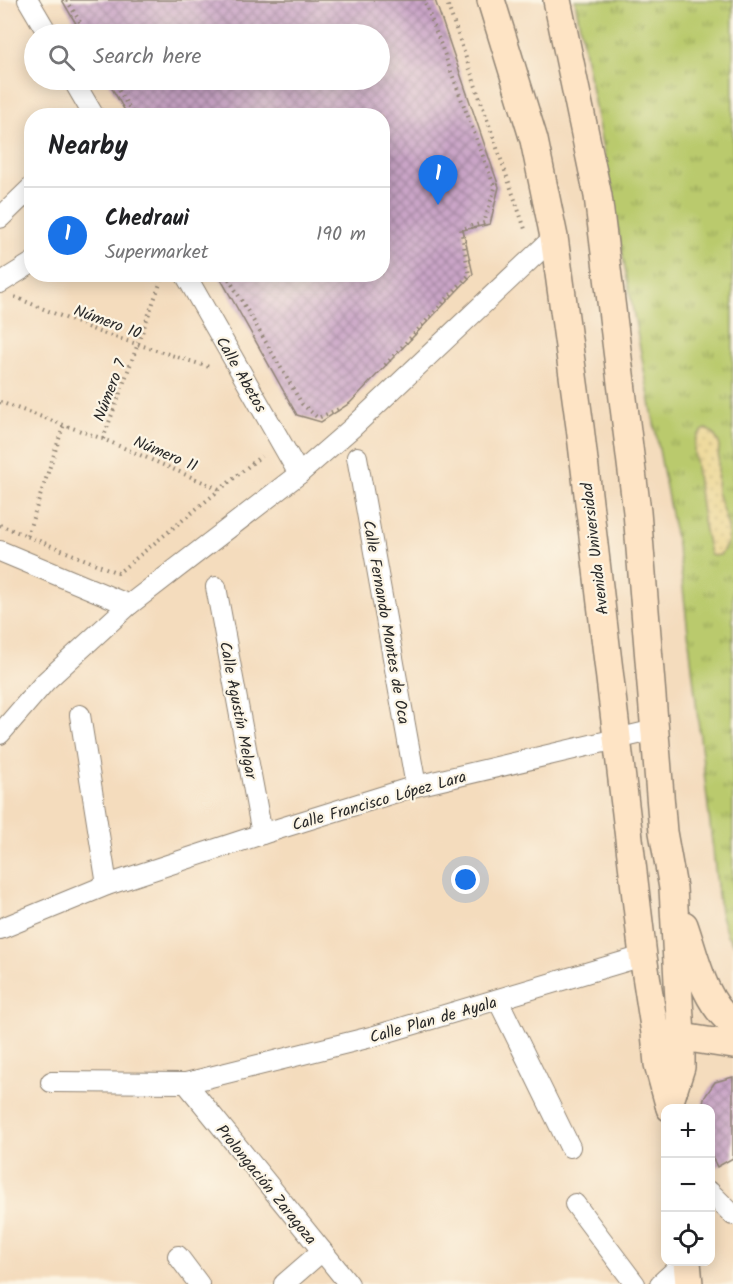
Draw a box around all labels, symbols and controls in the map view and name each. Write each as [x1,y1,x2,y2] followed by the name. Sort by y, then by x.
[24,24,390,90] search box
[93,40,201,75] text: Search here
[45,41,78,74] icon: search
[48,126,128,168] text: Nearby
[418,156,458,205] pin: 1
[105,202,189,237] text: Chedraui
[64,219,71,251] text: 1
[316,219,366,251] text: 190 m
[105,237,208,269] text: Supermarket
[70,299,145,346] street label: Número 10
[209,332,273,418] street label: Calle Abetos
[87,355,134,425] street label: Número 7
[129,430,201,479] street label: Número 11
[575,480,616,616] street label: Avenida Universidad
[355,518,416,726] street label: Calle Fernando Montes de Oca
[212,639,263,783] street label: Calle Agustín Melgar
[289,765,469,838] street label: Calle Francisco López Lara
[451,865,480,894] your location
[367,990,500,1051] street label: Calle Plan de Ayala
[661,1104,715,1266] map controls
[661,1104,715,1158] button: +
[209,1119,322,1251] street label: Prolongación Zaragoza
[661,1158,715,1212] button: −
[661,1212,715,1266] button: locate

